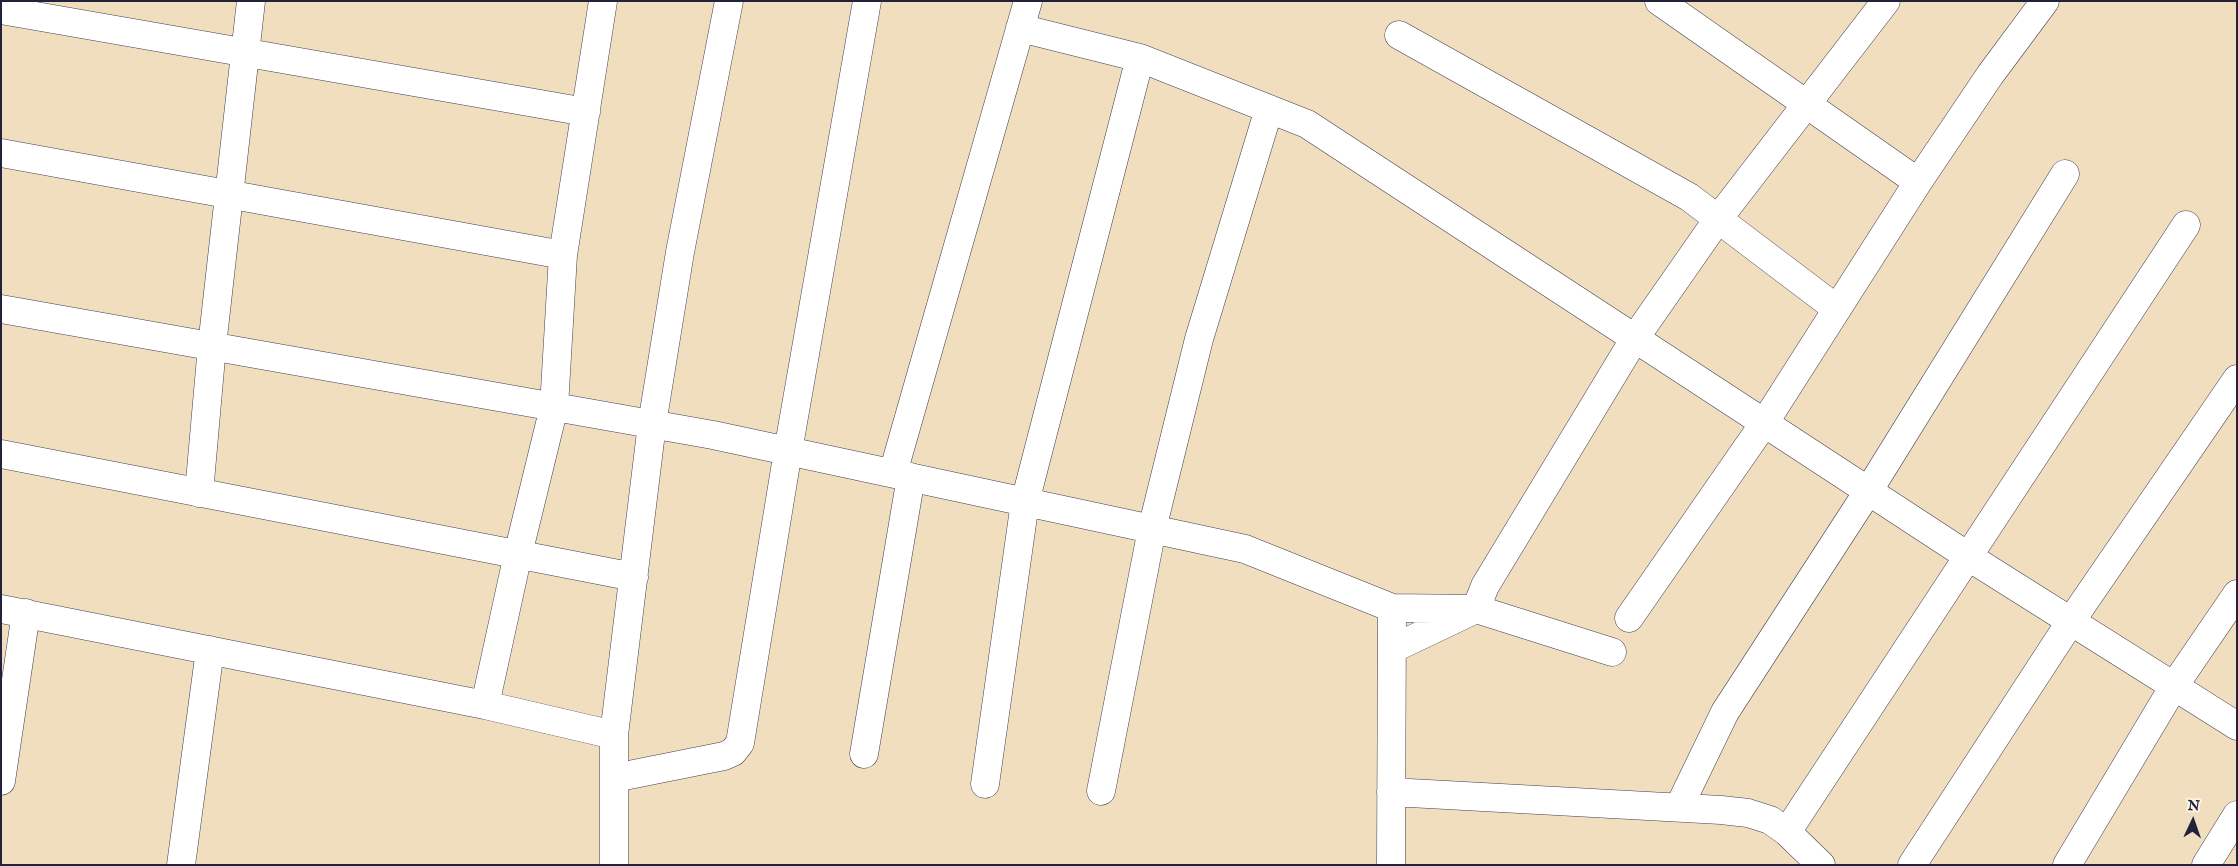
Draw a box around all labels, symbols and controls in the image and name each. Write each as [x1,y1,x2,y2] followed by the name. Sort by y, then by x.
[2168,796,2218,846] north arrow
[2187,797,2200,815] text: N

